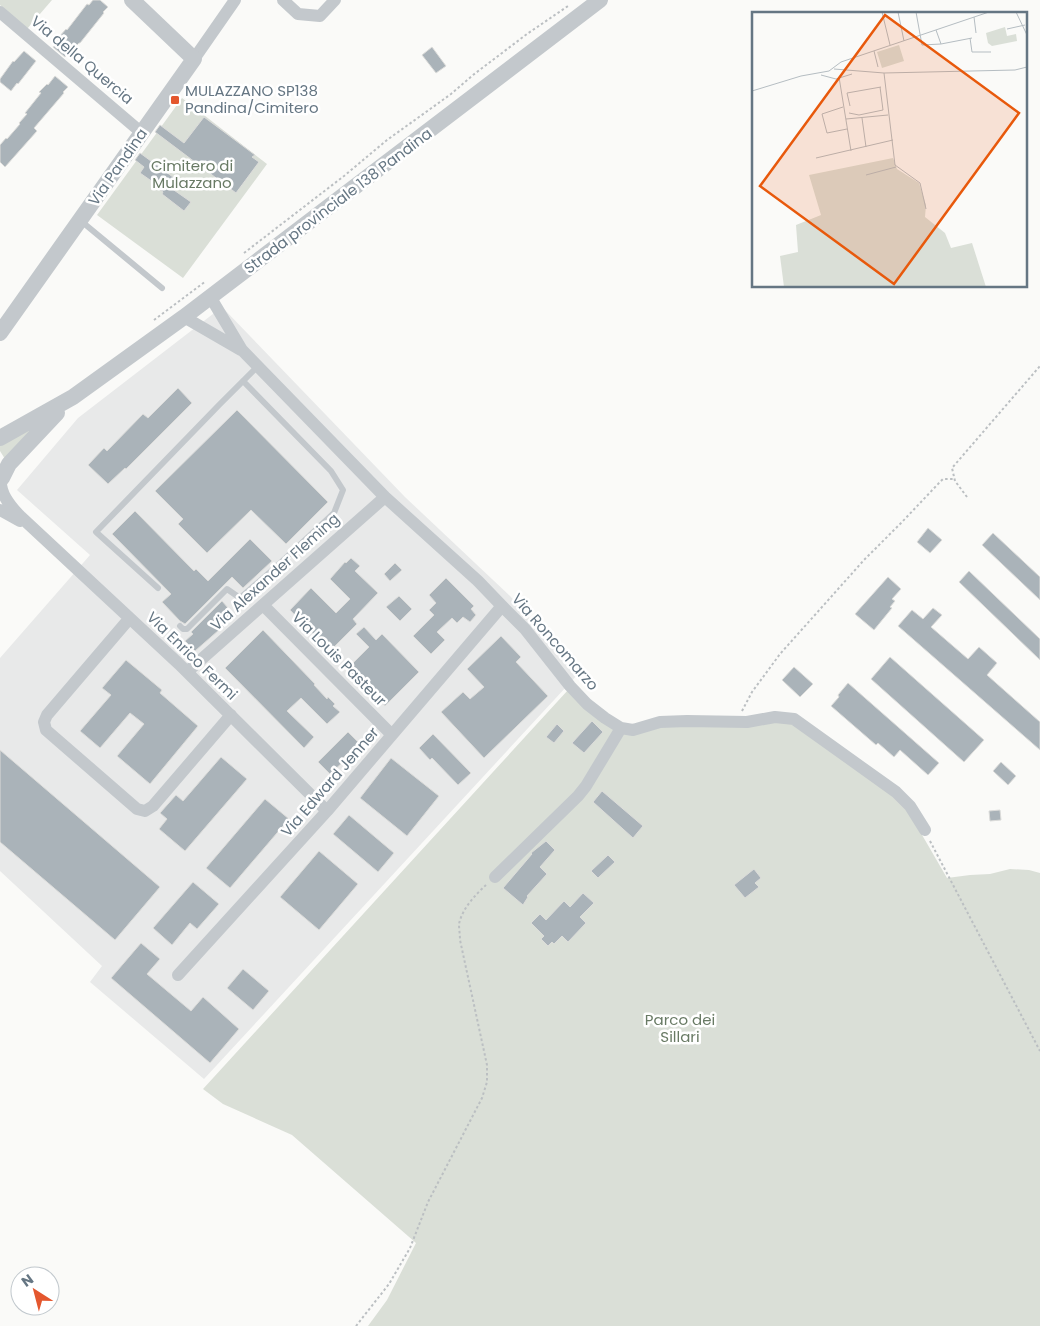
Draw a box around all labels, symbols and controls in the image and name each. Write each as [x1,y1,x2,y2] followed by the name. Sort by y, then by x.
[26,10,138,109] street label: Via della Quercia
[752,12,1028,288] inset map
[185,80,319,118] place label: MULAZZANO SP138 Pandina/Cimitero
[169,94,181,106] marker: MULAZZANO SP138 Pandina/Cimitero
[239,123,436,278] street label: Strada provinciale 138 Pandina
[83,124,152,210] street label: Via Pandina
[151,155,233,193] park label: Cimitero di Mulazzano
[206,508,344,635] street label: Via Alexander Fleming
[507,589,604,695] street label: Via Roncomarzo
[142,607,242,704] street label: Via Enrico Fermi
[287,607,392,711] street label: Via Louis Pasteur
[276,722,384,841] street label: Via Edward Jenner
[645,1009,715,1047] park label: Parco dei Sillari
[10,1266,60,1316] north arrow
[17,1269,37,1292] text: N

